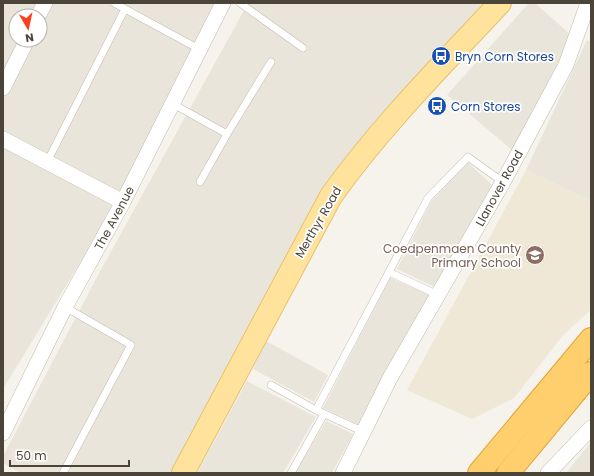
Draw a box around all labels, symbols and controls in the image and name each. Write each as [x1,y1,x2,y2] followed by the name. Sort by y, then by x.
[8,8,48,48] north arrow
[24,29,35,46] text: N
[430,45,452,67] bus stop icon: Bryn Corn Stores
[455,48,554,65] place label: Bryn Corn Stores
[426,95,448,117] bus stop icon: Corn Stores
[451,98,521,115] place label: Corn Stores
[471,147,527,229] street label: Llanover Road
[90,183,138,253] street label: The Avenue
[291,183,345,261] street label: Merthyr Road
[383,240,521,271] place label: Coedpenmaen County Primary School
[524,244,546,266] school or university icon: Coedpenmaen County Primary School
[10,442,129,468] scale bar
[16,447,47,464] text: 50 m

